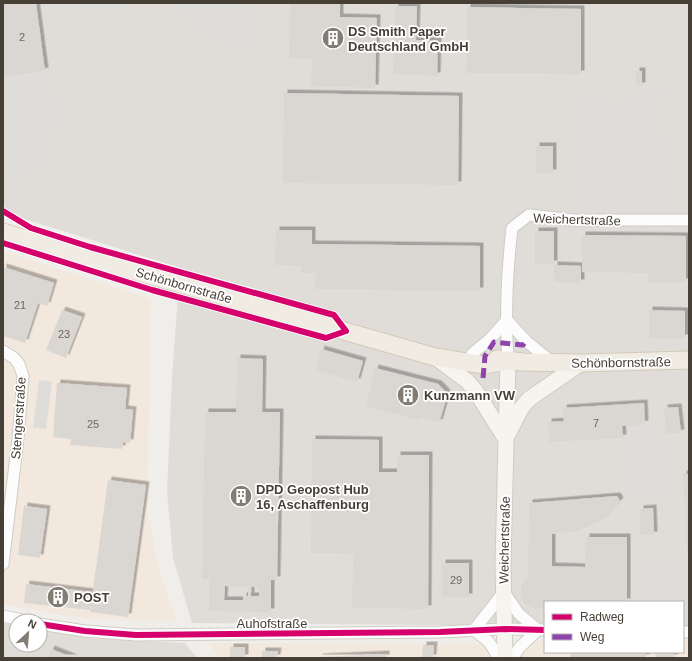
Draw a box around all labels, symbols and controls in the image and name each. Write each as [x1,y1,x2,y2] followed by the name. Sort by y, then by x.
[348,24,469,54] place label: DS Smith Paper Deutschland GmbH
[320,25,346,51] building icon: DS Smith Paper Deutschland GmbH
[19,31,25,43] house number: 2
[533,210,621,229] street label: Weichertstraße
[134,265,234,306] street label: Schönbornstraße
[14,299,26,311] house number: 21
[58,328,70,340] house number: 23
[571,354,671,371] street label: Schönbornstraße
[8,376,29,460] street label: Stengerstraße
[395,382,421,408] building icon: Kunzmann VW
[424,388,516,403] place label: Kunzmann VW
[593,417,599,429] house number: 7
[87,418,99,430] house number: 25
[256,482,369,512] place label: DPD Geopost Hub 16, Aschaffenburg
[228,483,254,509] building icon: DPD Geopost Hub 16, Aschaffenburg
[496,496,513,584] street label: Weichertstraße
[450,574,462,586] house number: 29
[45,584,71,610] building icon: POST
[74,590,109,605] place label: POST
[544,601,684,653] legend
[580,610,624,624] text: Radweg
[8,613,48,653] north arrow
[237,616,307,631] street label: Auhofstraße
[26,617,39,631] text: N
[580,630,604,644] text: Weg

